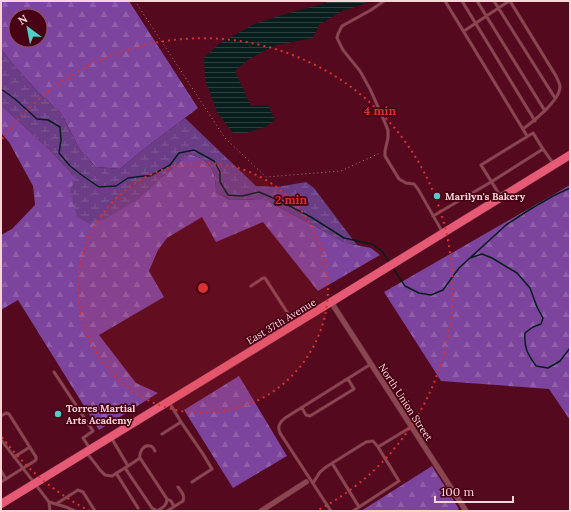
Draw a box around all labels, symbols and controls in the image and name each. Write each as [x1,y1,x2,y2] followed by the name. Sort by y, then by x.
[8,8,48,48] north arrow
[15,11,30,28] text: N
[364,103,397,118] text: 4 min
[445,190,526,203] place label: Marilyn's Bakery
[432,191,442,201] marker: Marilyn's Bakery
[275,192,307,207] text: 2 min
[196,281,210,295] centre of rings
[244,295,319,347] street label: East 37th Avenue
[376,361,435,443] street label: North Union Street
[66,402,135,427] place label: Torres Martial Arts Academy
[53,409,63,419] marker: Torres Martial Arts Academy
[435,478,513,504] scale bar
[441,484,474,499] text: 100 m

